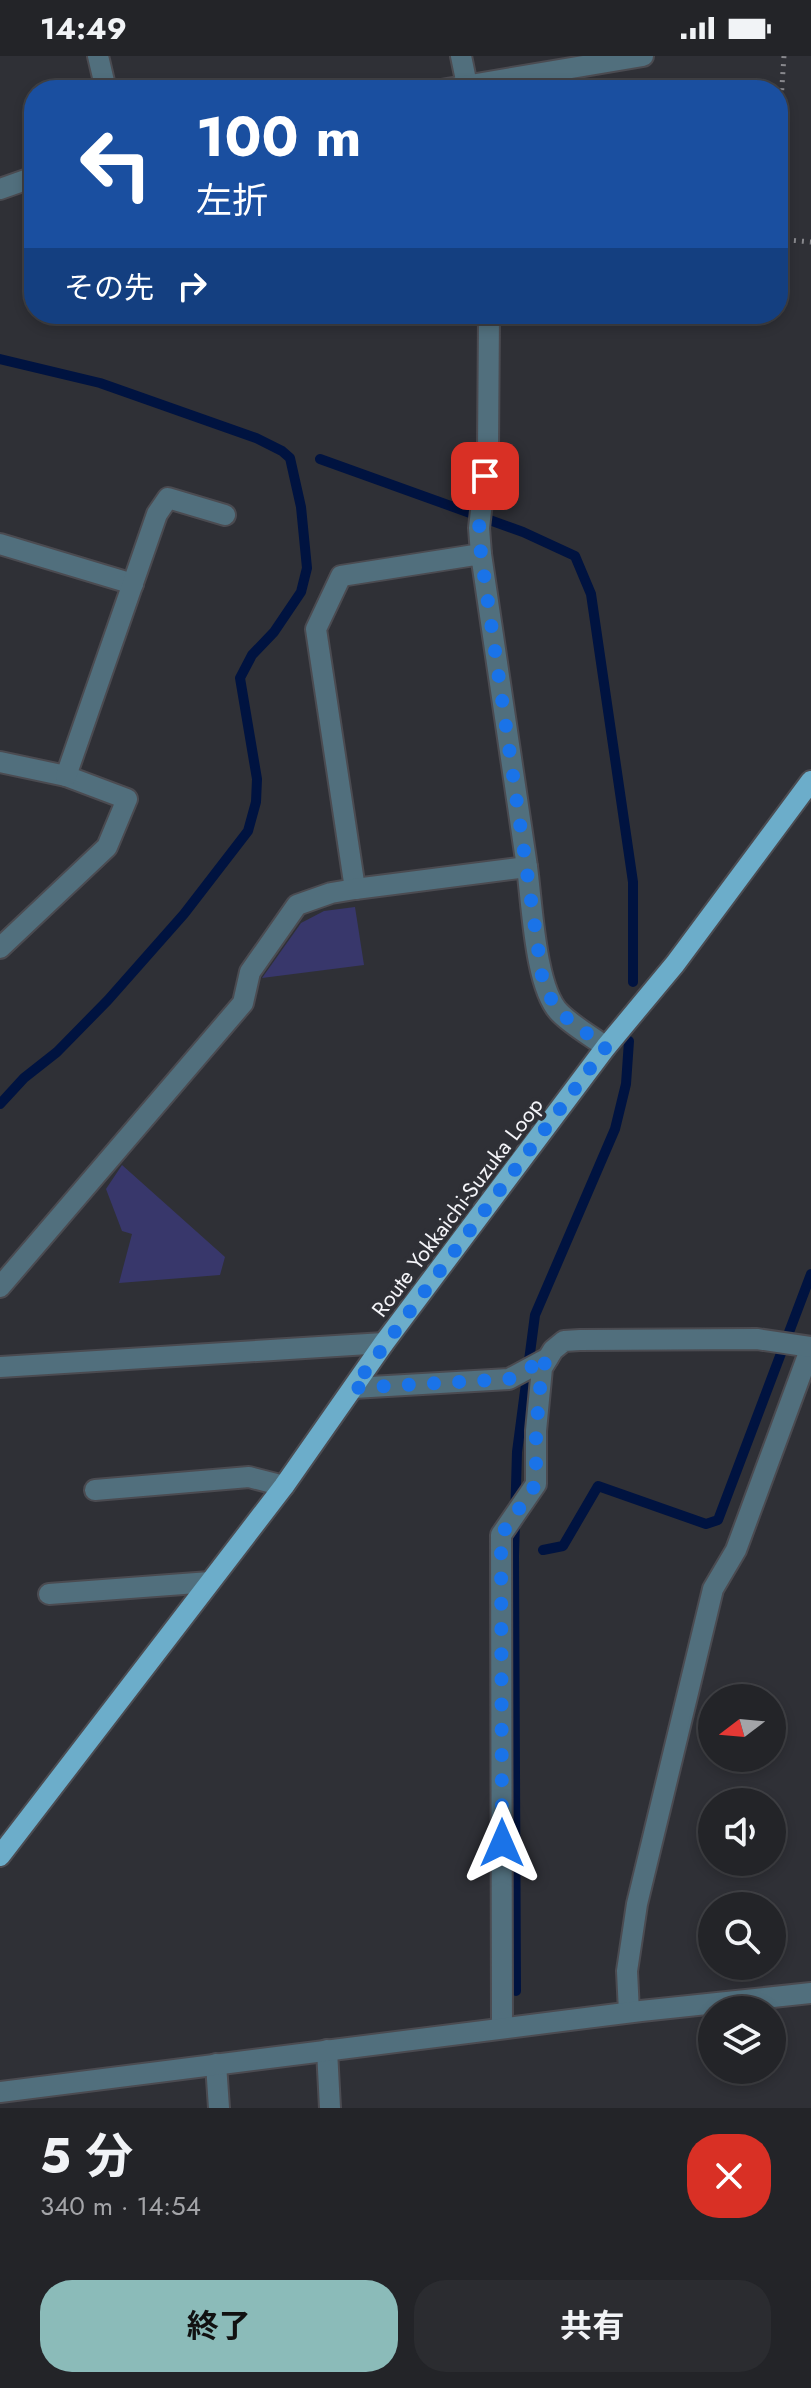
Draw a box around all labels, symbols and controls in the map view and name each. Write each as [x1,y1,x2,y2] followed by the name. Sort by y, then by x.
[40,7,127,50] text: 14:49
[196,96,361,177] text: 100 m
[64,112,168,216] icon: left
[196,174,268,226] text: 左折
[170,264,214,308] icon: right
[64,266,154,309] text: その先
[451,442,519,510] pin
[463,454,507,498] icon: arrive
[364,1090,550,1324] street label: Route Yokkaichi-Suzuka Loop
[698,1684,786,1772] north arrow
[698,1684,786,2084] map controls
[698,1788,786,1876] button: sound
[460,1801,544,1885] position arrow
[698,1892,786,1980] button: search
[698,1996,786,2084] button: layers
[40,2122,133,2191] text: 5 分
[687,2134,771,2218] button: close
[40,2187,201,2225] text: 340 m · 14:54
[40,2280,398,2372] button: 終了
[414,2280,771,2372] button: 共有

